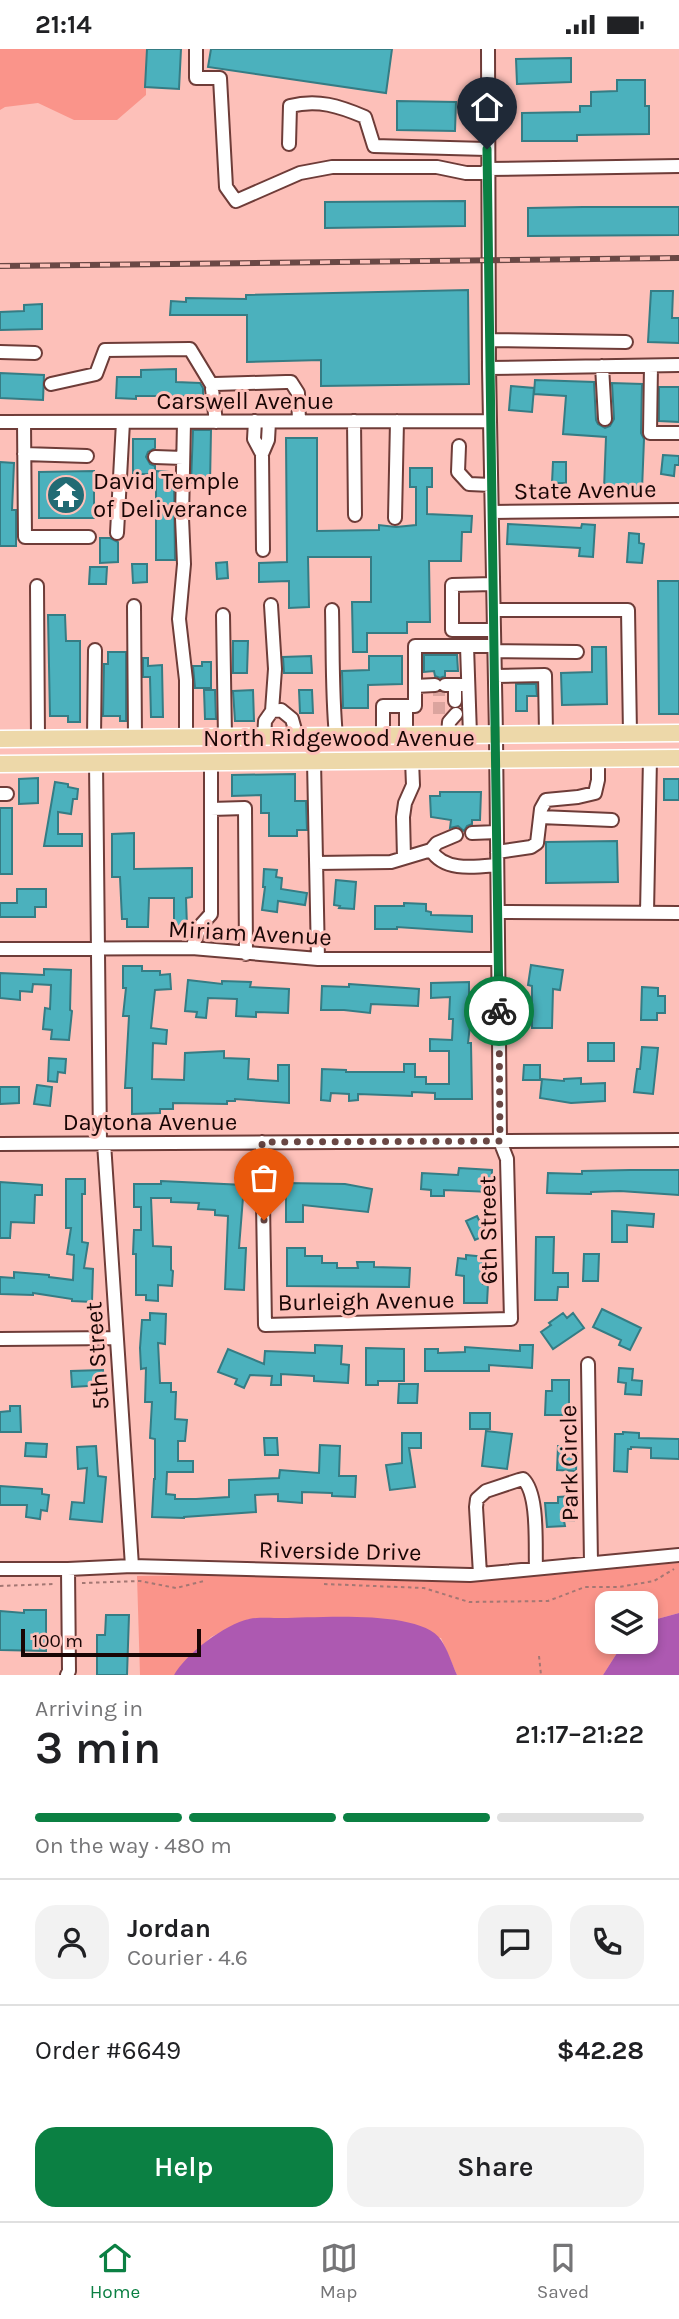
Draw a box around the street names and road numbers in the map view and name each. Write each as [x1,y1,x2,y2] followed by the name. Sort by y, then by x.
[156,387,334,415] street label: Carswell Avenue
[513,475,657,505] street label: State Avenue
[203,724,475,752] street label: North Ridgewood Avenue
[168,915,332,951] street label: Miriam Avenue
[63,1108,237,1136] street label: Daytona Avenue
[473,1175,503,1285] street label: 6th Street
[277,1285,455,1317] street label: Burleigh Avenue
[79,1301,115,1411] street label: 5th Street
[554,1405,584,1521] street label: Park Circle
[258,1536,422,1566] street label: Riverside Drive

